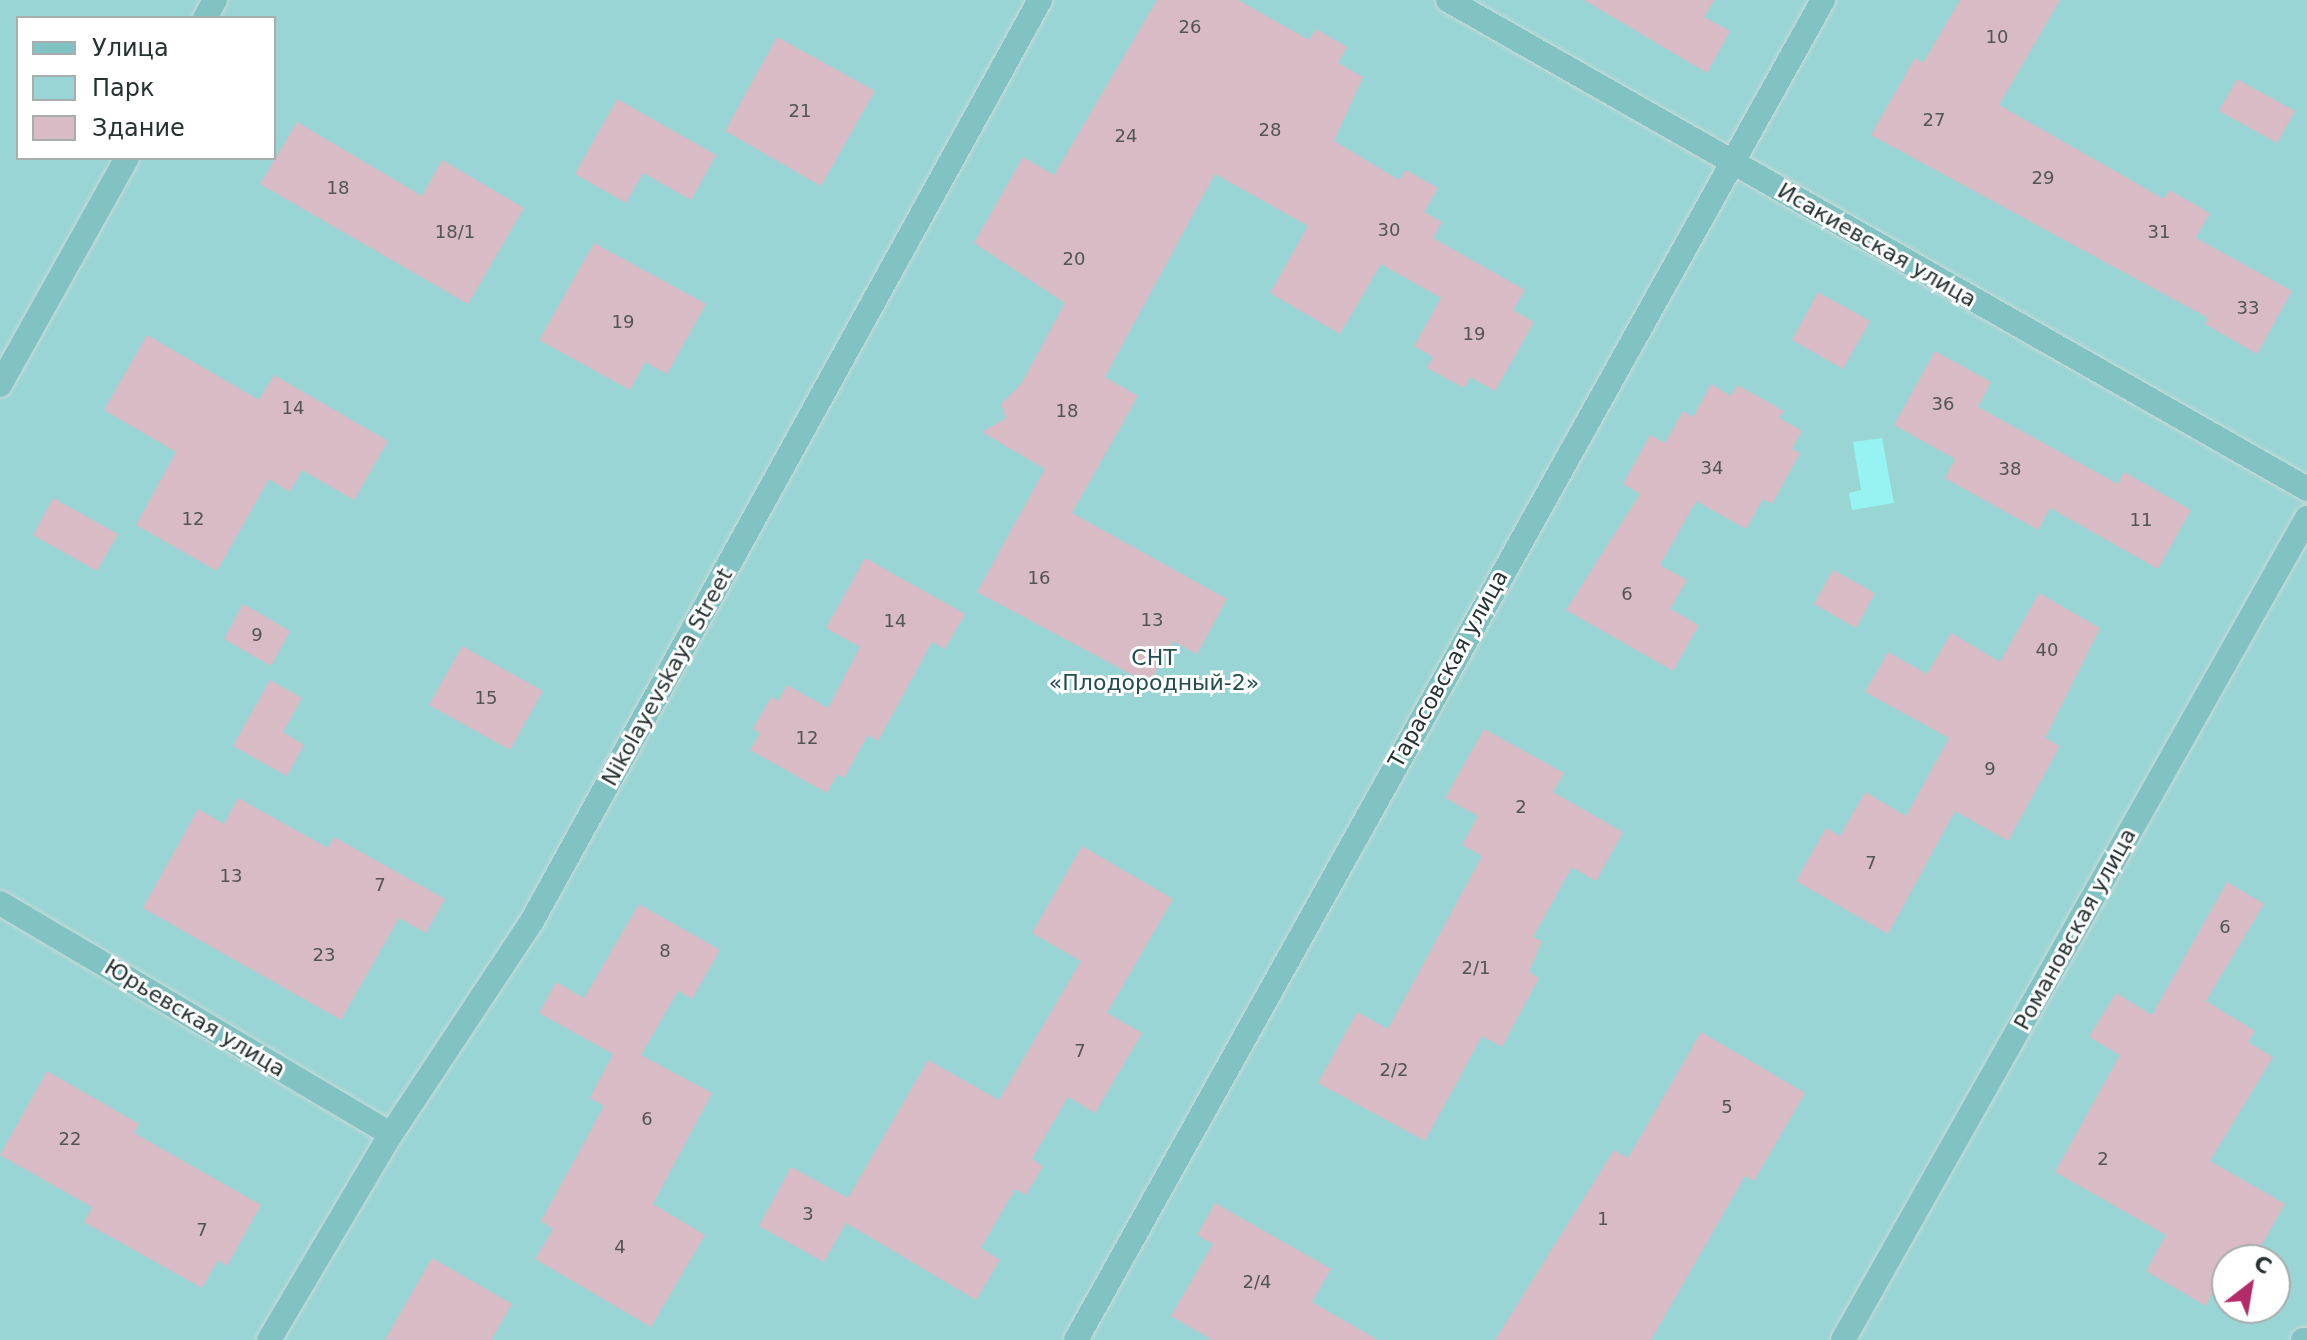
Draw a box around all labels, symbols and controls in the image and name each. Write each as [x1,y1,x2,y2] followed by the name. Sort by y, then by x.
[16,16,276,160] legend
[1179,16,1201,38] house number: 26
[1986,26,2008,48] house number: 10
[92,34,169,62] text: Улица
[92,74,154,102] text: Парк
[789,100,811,122] house number: 21
[1923,109,1945,131] house number: 27
[92,114,185,142] text: Здание
[1259,119,1281,141] house number: 28
[1115,125,1137,147] house number: 24
[2032,167,2054,189] house number: 29
[327,177,349,199] house number: 18
[1773,177,1981,313] street label: Исакиевская улица
[1378,219,1400,241] house number: 30
[435,221,475,243] house number: 18/1
[2148,221,2170,243] house number: 31
[1063,248,1085,270] house number: 20
[2237,297,2259,319] house number: 33
[612,311,634,333] house number: 19
[1463,323,1485,345] house number: 19
[1932,393,1954,415] house number: 36
[282,397,304,419] house number: 14
[1056,400,1078,422] house number: 18
[1701,457,1723,479] house number: 34
[1999,458,2021,480] house number: 38
[182,508,204,530] house number: 12
[2130,509,2152,531] house number: 11
[596,564,738,790] street label: Nikolayevskaya Street
[1383,566,1513,772] street label: Тарасовская улица
[1028,567,1050,589] house number: 16
[1621,583,1633,605] house number: 6
[1141,609,1163,631] house number: 13
[884,610,906,632] house number: 14
[251,624,263,646] house number: 9
[2036,639,2058,661] house number: 40
[1049,644,1259,696] park label: СНТ «Плодородный-2»
[475,687,497,709] house number: 15
[796,727,818,749] house number: 12
[1984,758,1996,780] house number: 9
[1515,796,1527,818] house number: 2
[2009,824,2141,1034] street label: Романовская улица
[1865,852,1877,874] house number: 7
[220,865,242,887] house number: 13
[374,874,386,896] house number: 7
[2219,916,2231,938] house number: 6
[659,940,671,962] house number: 8
[313,944,335,966] house number: 23
[100,954,290,1082] street label: Юрьевская улица
[1462,957,1490,979] house number: 2/1
[1074,1040,1086,1062] house number: 7
[1380,1059,1408,1081] house number: 2/2
[1721,1096,1733,1118] house number: 5
[641,1108,653,1130] house number: 6
[59,1128,81,1150] house number: 22
[2097,1148,2109,1170] house number: 2
[802,1203,814,1225] house number: 3
[1597,1208,1609,1230] house number: 1
[196,1219,208,1241] house number: 7
[614,1236,626,1258] house number: 4
[2211,1244,2291,1324] north arrow
[2249,1250,2276,1280] text: С
[1243,1271,1271,1293] house number: 2/4

